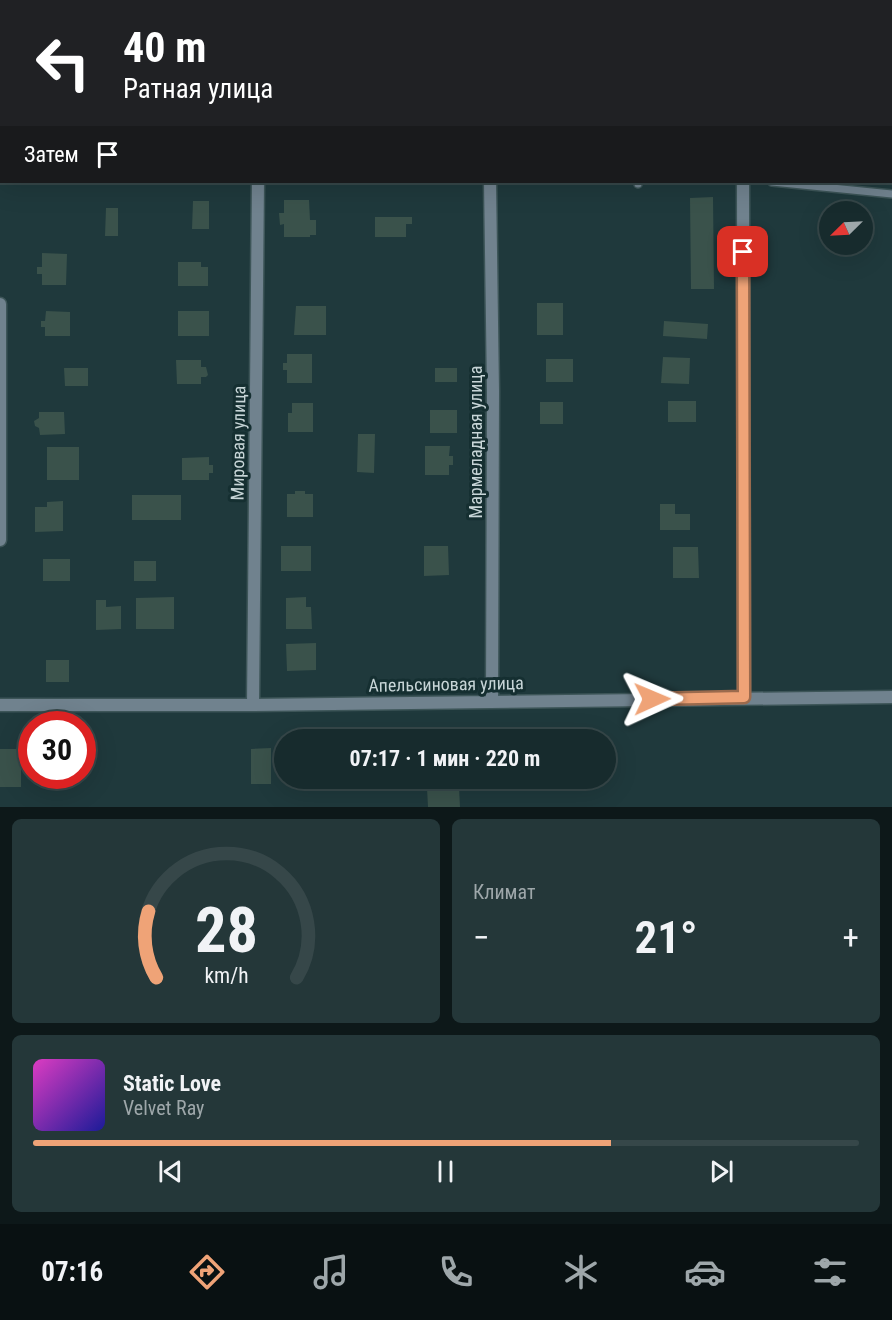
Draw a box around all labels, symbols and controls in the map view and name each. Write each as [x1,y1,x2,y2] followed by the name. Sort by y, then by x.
[123,23,206,72] text: 40 m
[24,24,102,102] icon: left
[123,73,273,105] text: Ратная улица
[91,138,124,171] icon: arrive
[24,142,79,167] text: Затем
[819,201,873,255] north arrow
[819,201,873,255] map controls
[717,226,768,277] pin
[726,235,759,268] icon: arrive
[465,366,486,518] street label: Мармеладная улица
[227,385,249,501] street label: Мировая улица
[620,667,684,731] position arrow
[368,672,524,696] street label: Апельсиновая улица
[18,711,96,789] speed limit sign: 30
[350,746,540,771] text: 07:17 · 1 мин · 220 m
[473,880,535,904] text: Климат
[194,894,258,967] text: 28
[635,911,698,964] text: 21°
[473,918,490,957] text: −
[843,918,859,957] text: +
[204,963,248,988] text: km/h
[123,1071,221,1096] text: Static Love
[123,1096,204,1120] text: Velvet Ray
[154,1155,187,1188] icon: previous
[429,1155,462,1188] icon: pause
[705,1155,738,1188] icon: next
[186,1251,228,1293] icon: directions
[310,1251,352,1293] icon: music
[435,1251,477,1293] icon: phone
[560,1251,602,1293] icon: climate
[684,1251,726,1293] icon: car
[809,1251,851,1293] icon: filters
[41,1256,103,1288] text: 07:16

